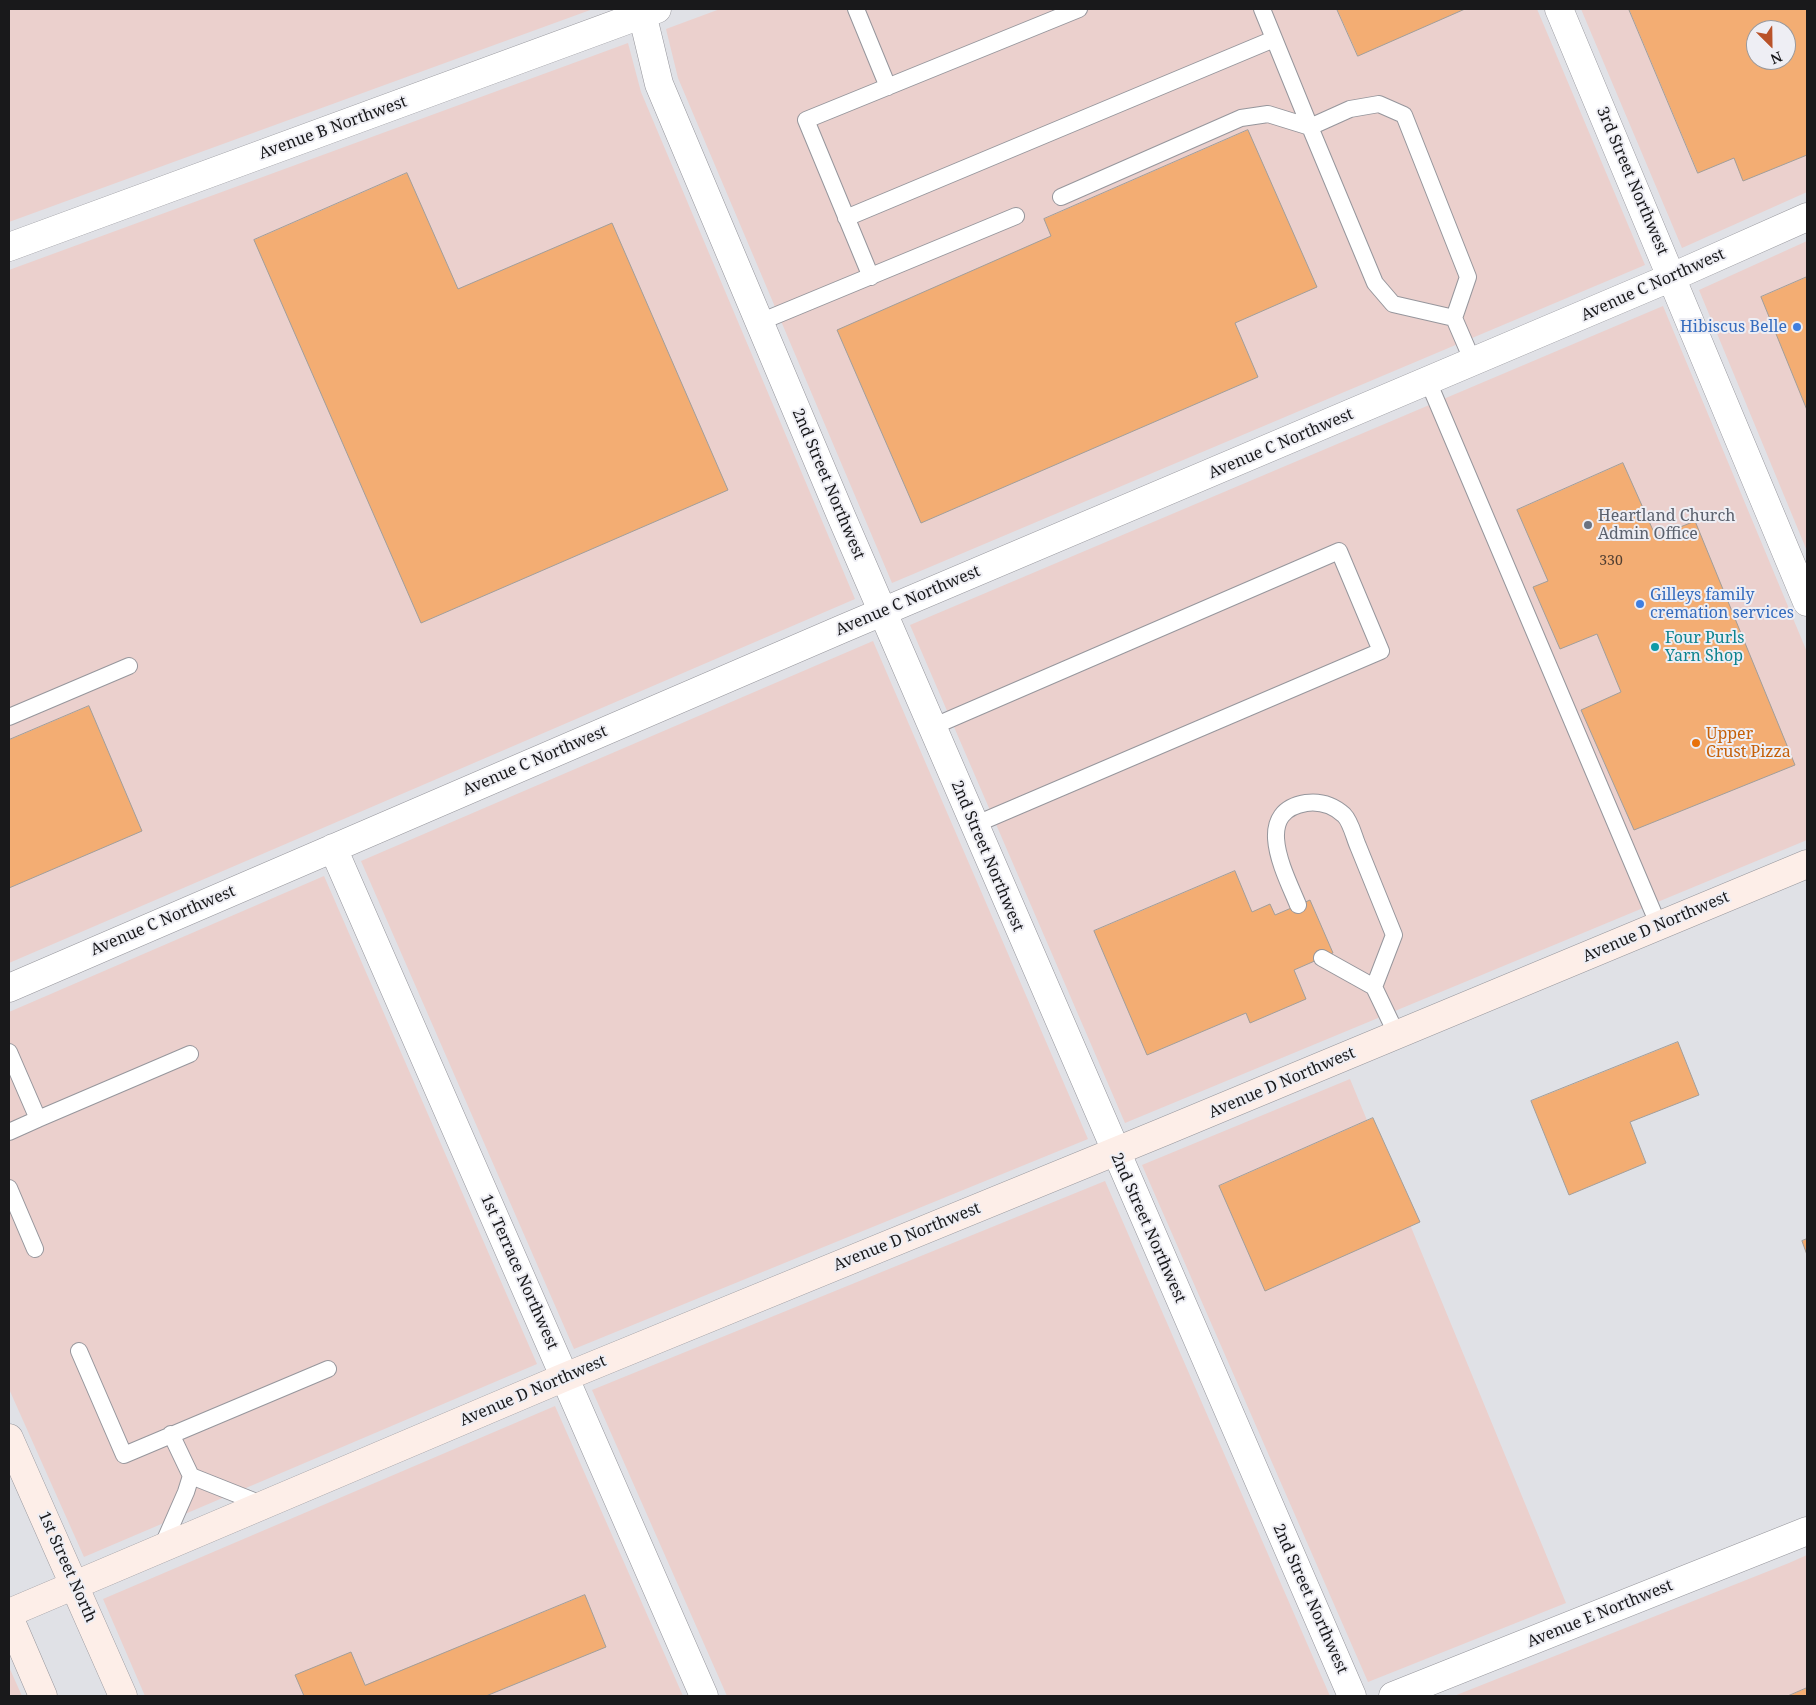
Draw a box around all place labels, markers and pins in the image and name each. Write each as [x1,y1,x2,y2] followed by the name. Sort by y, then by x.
[1680,317,1787,337] place label: Hibiscus Belle
[1791,321,1803,333] marker: Hibiscus Belle
[1598,506,1735,544] place label: Heartland Church Admin Office
[1582,519,1594,531] marker: Heartland Church Admin Office
[1650,585,1794,623] place label: Gilleys family cremation services
[1634,598,1646,610] marker: Gilleys family cremation services
[1665,628,1744,666] place label: Four Purls Yarn Shop
[1649,641,1661,653] marker: Four Purls Yarn Shop
[1706,724,1791,762] place label: Upper Crust Pizza
[1690,737,1702,749] marker: Upper Crust Pizza

